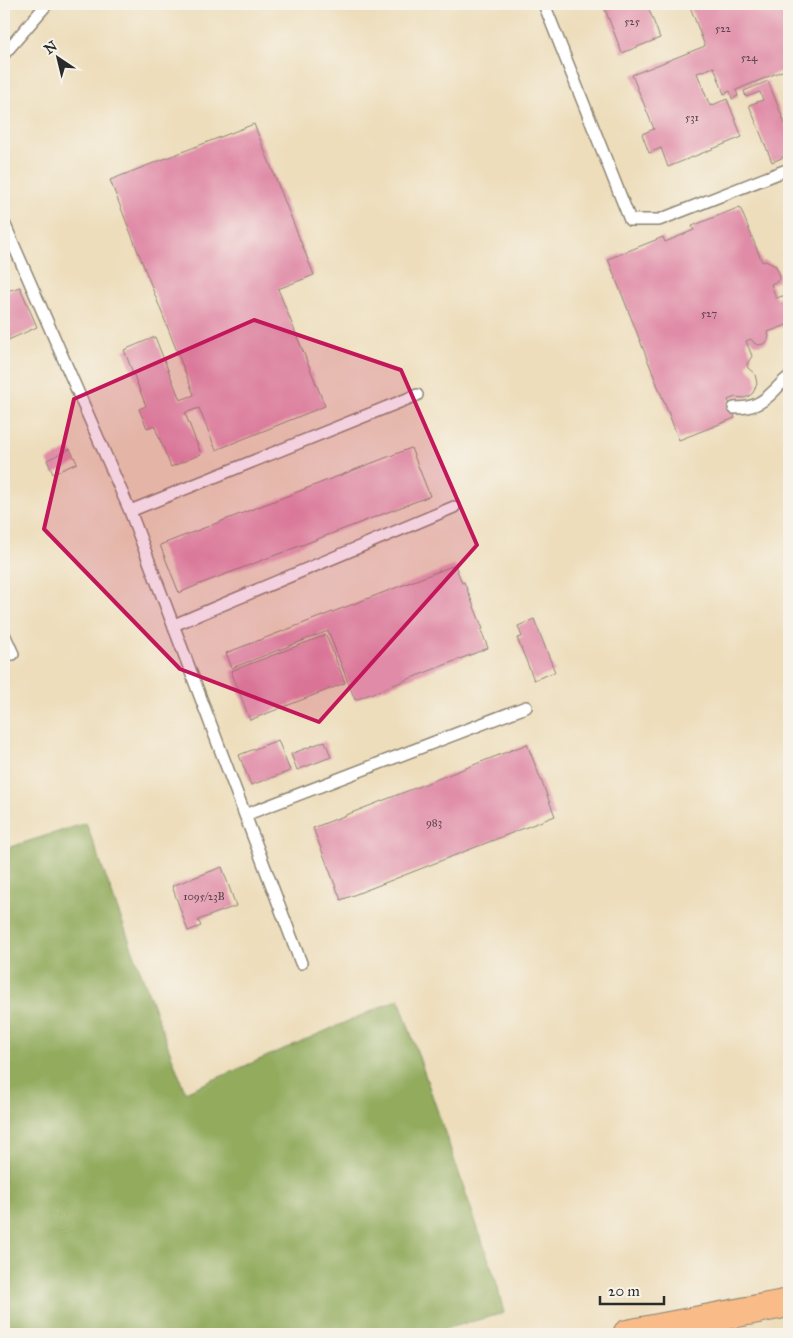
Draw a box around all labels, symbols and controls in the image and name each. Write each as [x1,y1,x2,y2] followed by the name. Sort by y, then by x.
[624,15,640,28] house number: 525
[715,22,732,35] house number: 522
[32,32,82,82] north arrow
[41,37,61,58] text: N
[741,51,758,64] house number: 524
[685,111,699,124] house number: 531
[701,307,717,320] house number: 527
[426,816,442,829] house number: 983
[183,890,225,903] house number: 1095/23B
[600,1273,664,1305] scale bar
[608,1282,640,1300] text: 20 m

